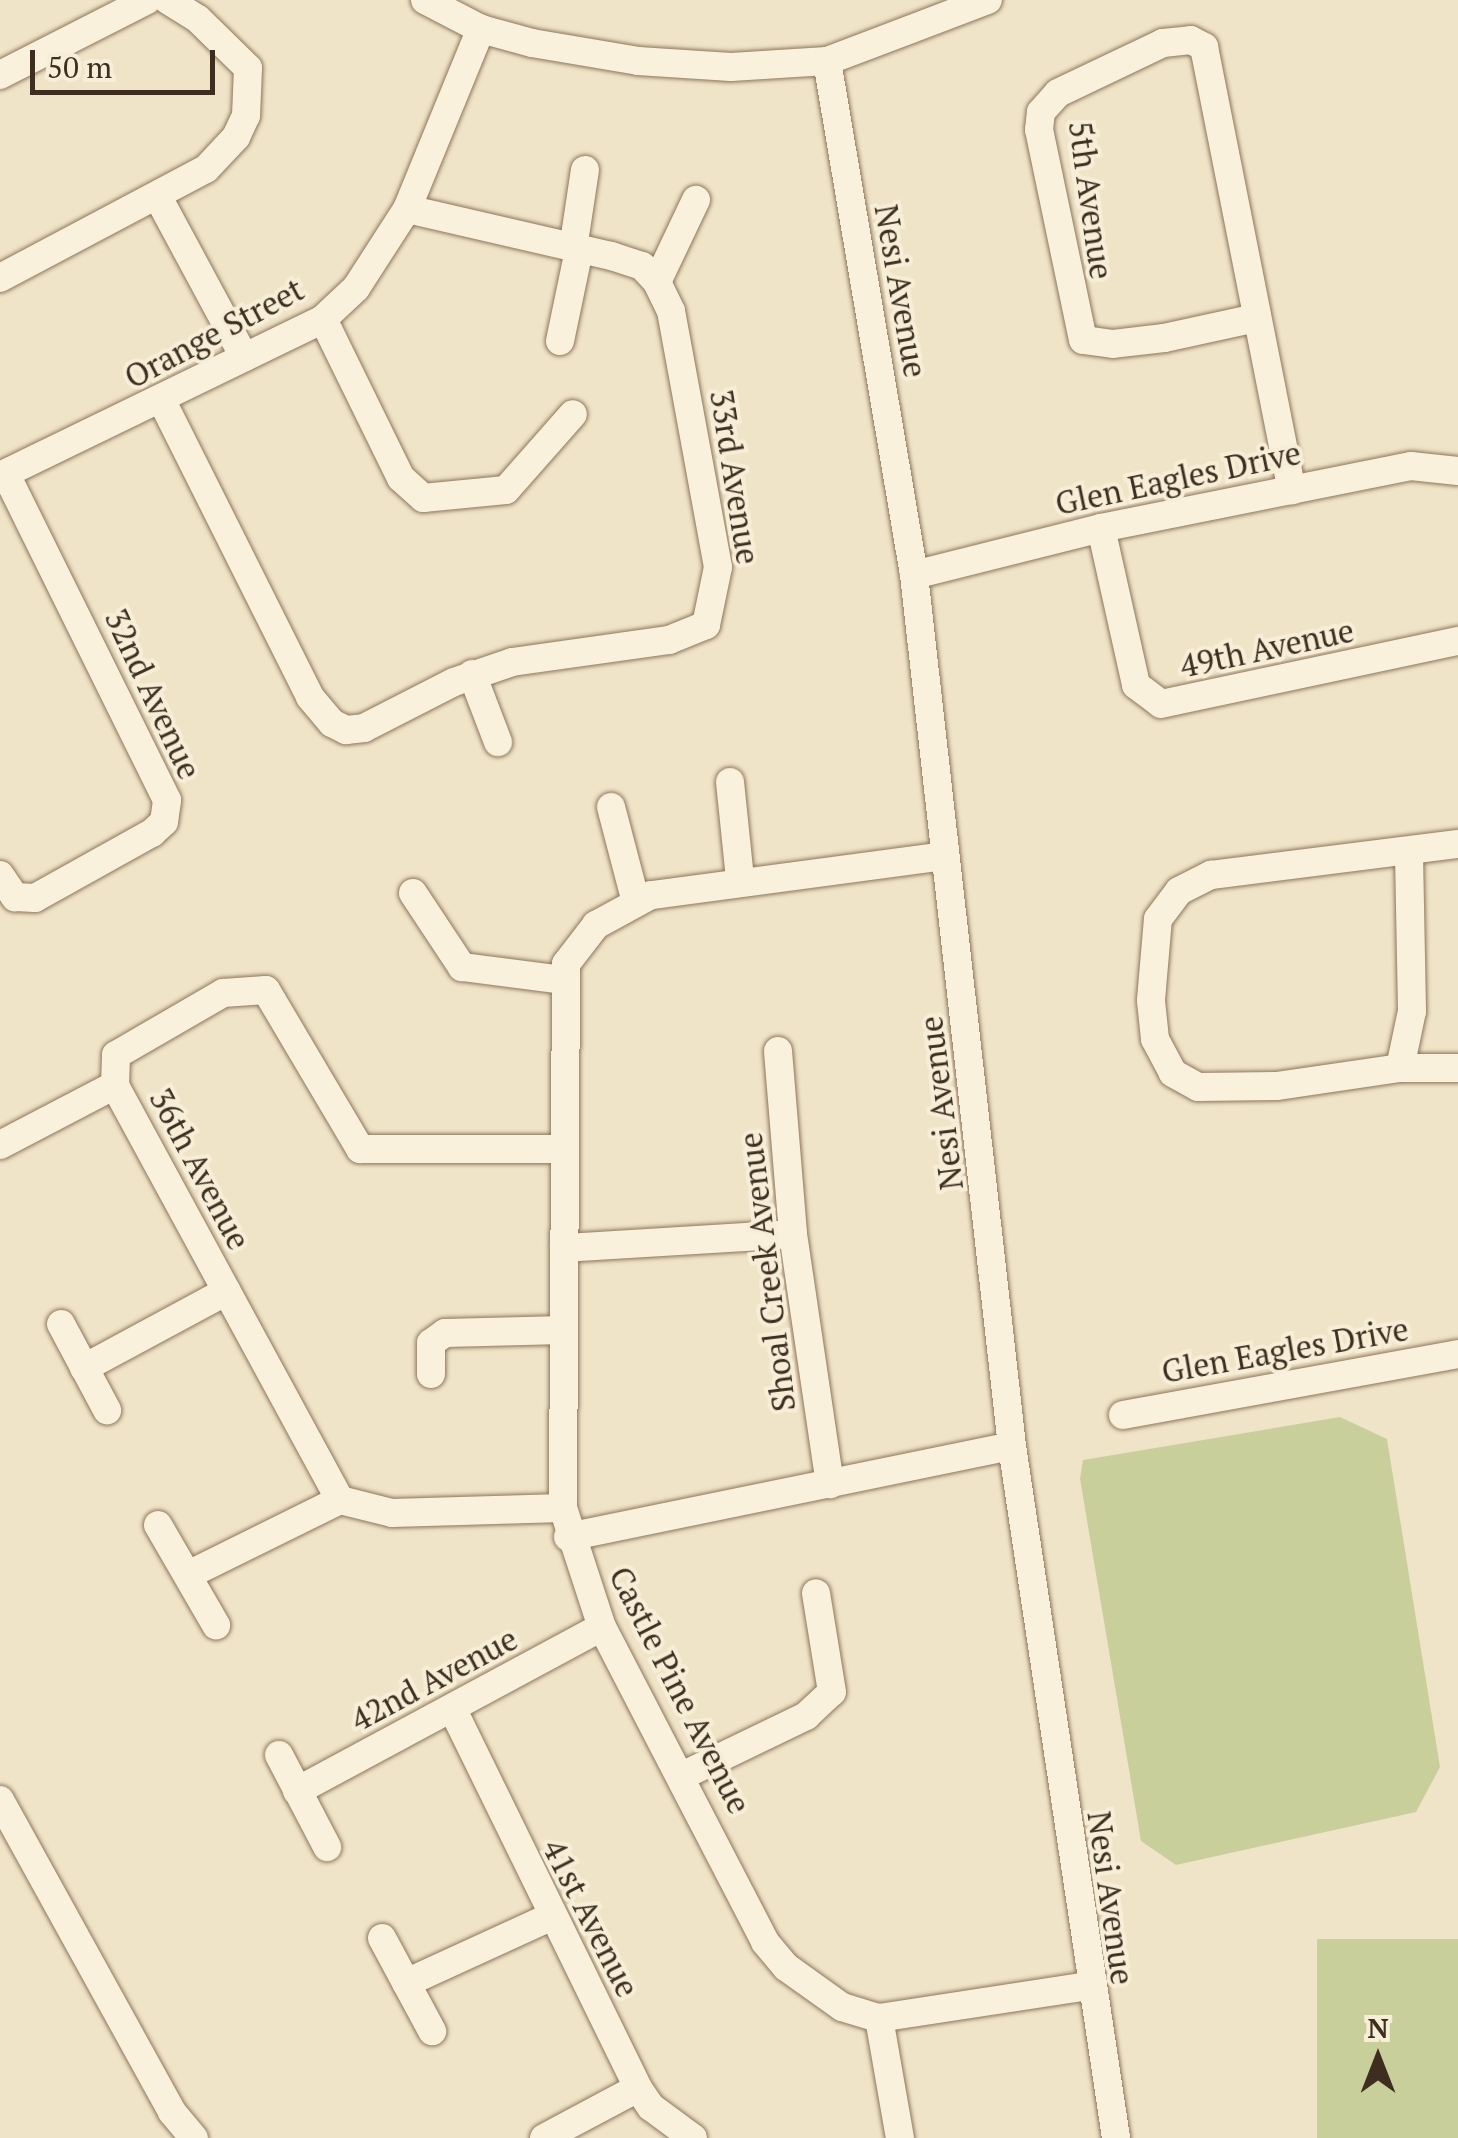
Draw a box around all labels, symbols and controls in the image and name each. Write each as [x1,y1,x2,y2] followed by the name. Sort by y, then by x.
[35,30,220,92] scale bar
[47,47,112,87] text: 50 m
[1061,118,1121,282] street label: 5th Avenue
[867,201,935,381] street label: Nesi Avenue
[118,270,310,396] street label: Orange Street
[702,387,768,567] street label: 33rd Avenue
[1052,433,1304,523] street label: Glen Eagles Drive
[97,603,209,785] street label: 32nd Avenue
[1176,611,1358,685] street label: 49th Avenue
[911,1014,971,1192] street label: Nesi Avenue
[141,1082,259,1256] street label: 36th Avenue
[731,1130,803,1414] street label: Shoal Creek Avenue
[1159,1309,1411,1391] street label: Glen Eagles Drive
[601,1560,759,1820] street label: Castle Pine Avenue
[344,1619,524,1739] street label: 42nd Avenue
[1080,1808,1142,1988] street label: Nesi Avenue
[535,1832,647,2004] street label: 41st Avenue
[1328,2008,1428,2108] north arrow
[1367,2009,1389,2046] text: N

